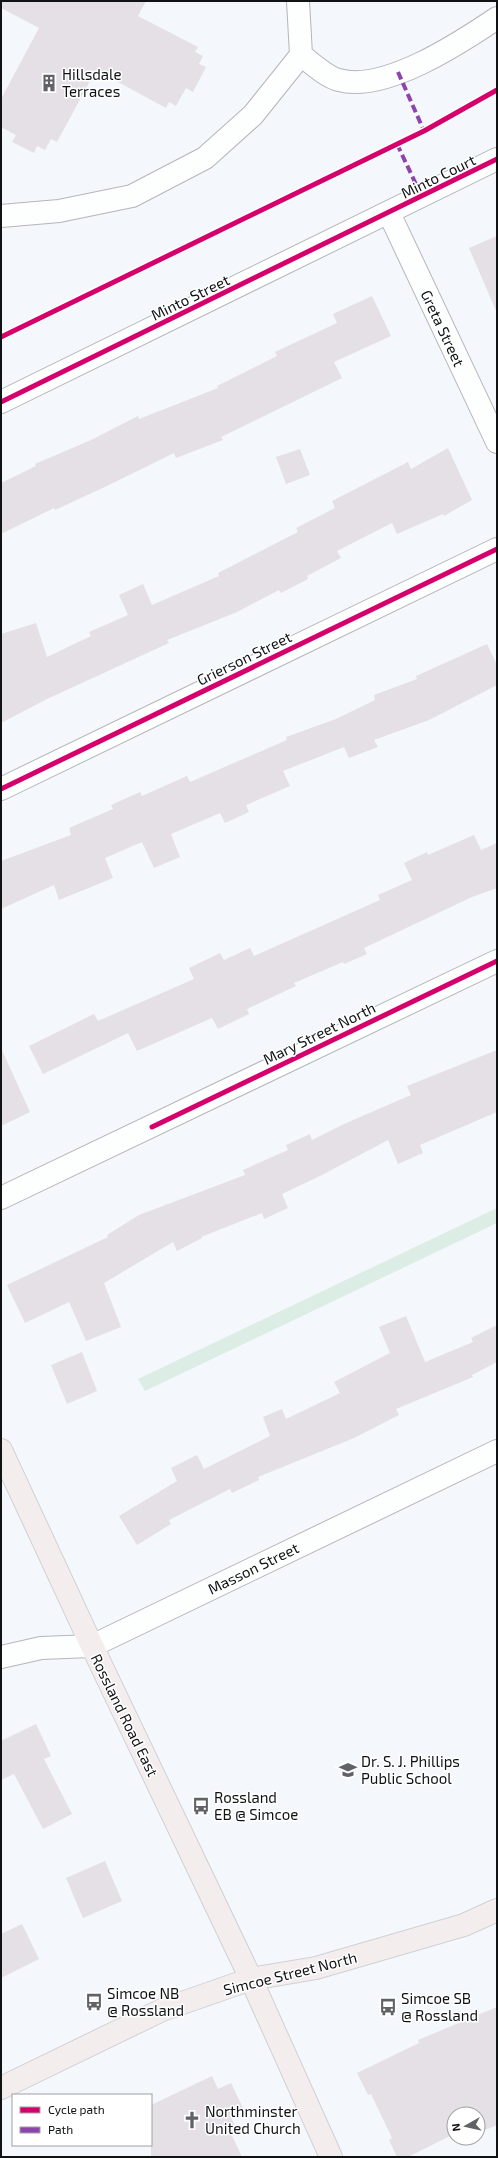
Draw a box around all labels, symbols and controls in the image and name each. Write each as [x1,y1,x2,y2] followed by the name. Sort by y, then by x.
[62,65,122,100] place label: Hillsdale Terraces
[39,73,59,93] building icon: Hillsdale Terraces
[398,150,478,202] street label: Minto Court
[148,270,232,324] street label: Minto Street
[417,287,469,369] street label: Greta Street
[194,627,295,689] street label: Grierson Street
[260,998,378,1068] street label: Mary Street North
[205,1538,302,1598] street label: Masson Street
[88,1651,163,1779] street label: Rossland Road East
[361,1752,460,1787] place label: Dr. S. J. Phillips Public School
[338,1760,358,1780] school or university icon: Dr. S. J. Phillips Public School
[214,1788,298,1823] place label: Rossland EB @ Simcoe
[191,1796,211,1816] bus stop icon: Rossland EB @ Simcoe
[221,1948,359,1998] street label: Simcoe Street North
[107,1984,184,2019] place label: Simcoe NB @ Rossland
[401,1989,478,2024] place label: Simcoe SB @ Rossland
[84,1992,104,2012] bus stop icon: Simcoe NB @ Rossland
[378,1997,398,2017] bus stop icon: Simcoe SB @ Rossland
[12,2094,152,2146] legend
[48,2102,105,2116] text: Cycle path
[205,2102,301,2137] place label: Northminster United Church
[446,2106,486,2146] north arrow
[182,2110,202,2130] church icon: Northminster United Church
[48,2122,73,2136] text: Path
[449,2123,463,2132] text: N

